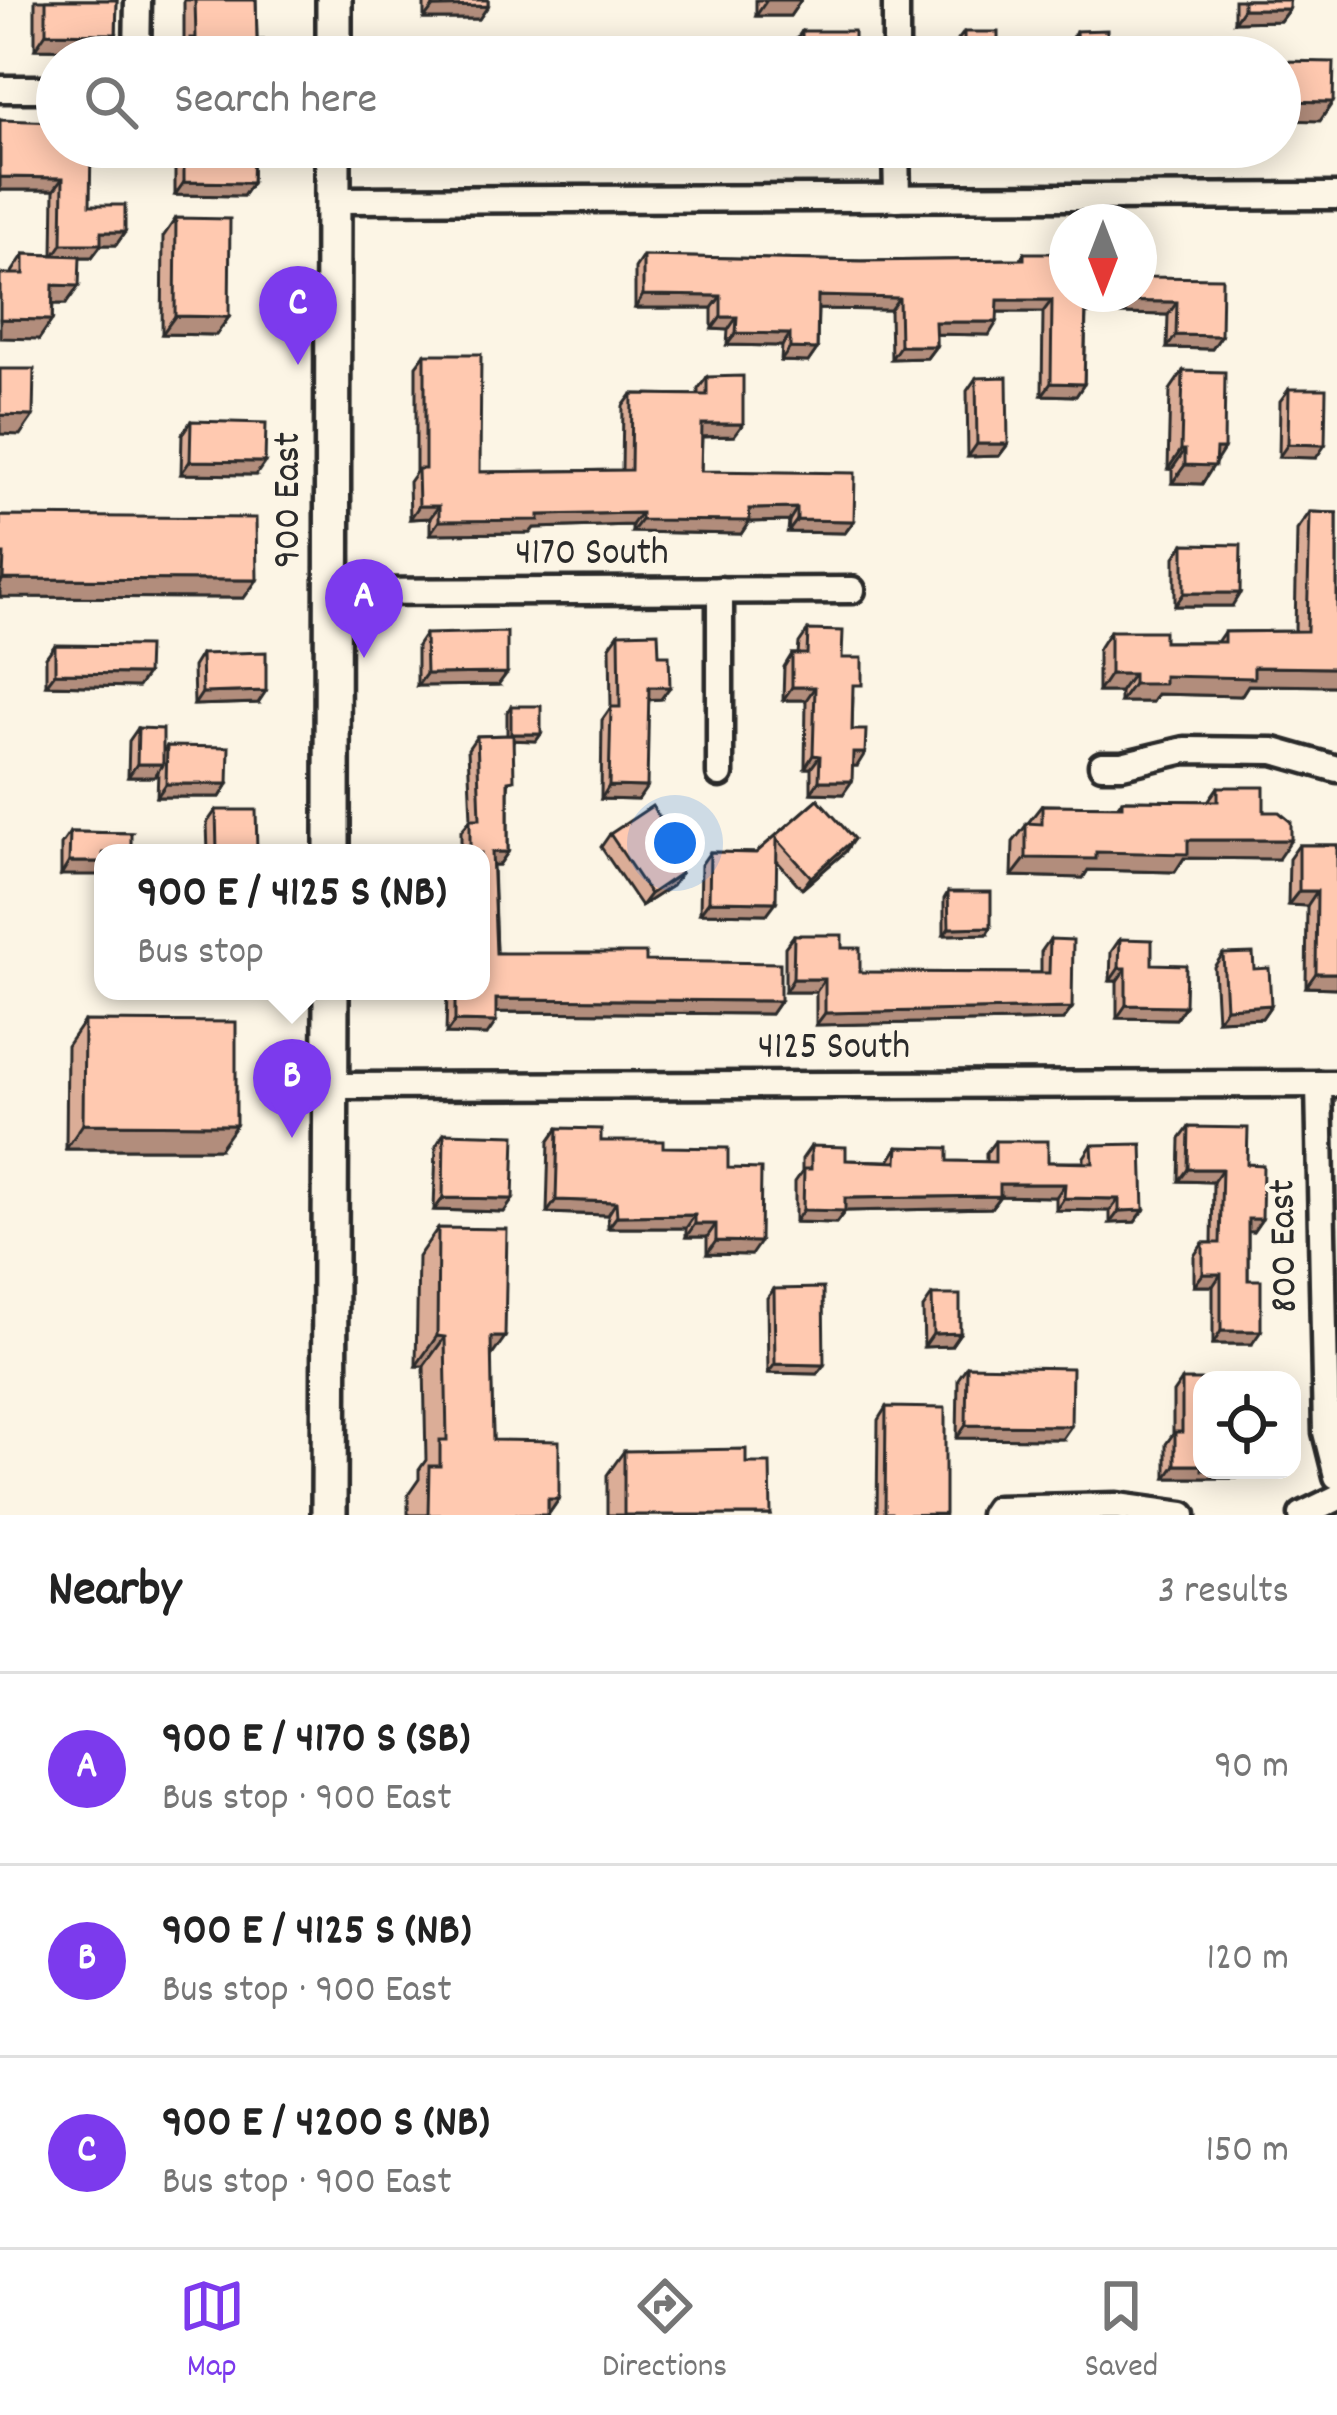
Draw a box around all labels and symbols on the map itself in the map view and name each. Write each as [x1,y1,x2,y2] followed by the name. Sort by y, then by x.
[1049,204,1157,312] north arrow
[259,266,337,365] pin: C
[263,432,318,568] street label: 900 East
[515,528,669,583] street label: 4170 South
[325,559,403,658] pin: A
[645,813,705,873] your location
[758,1022,910,1077] street label: 4125 South
[253,1039,331,1138] pin: B
[1257,1179,1315,1313] street label: 800 East

